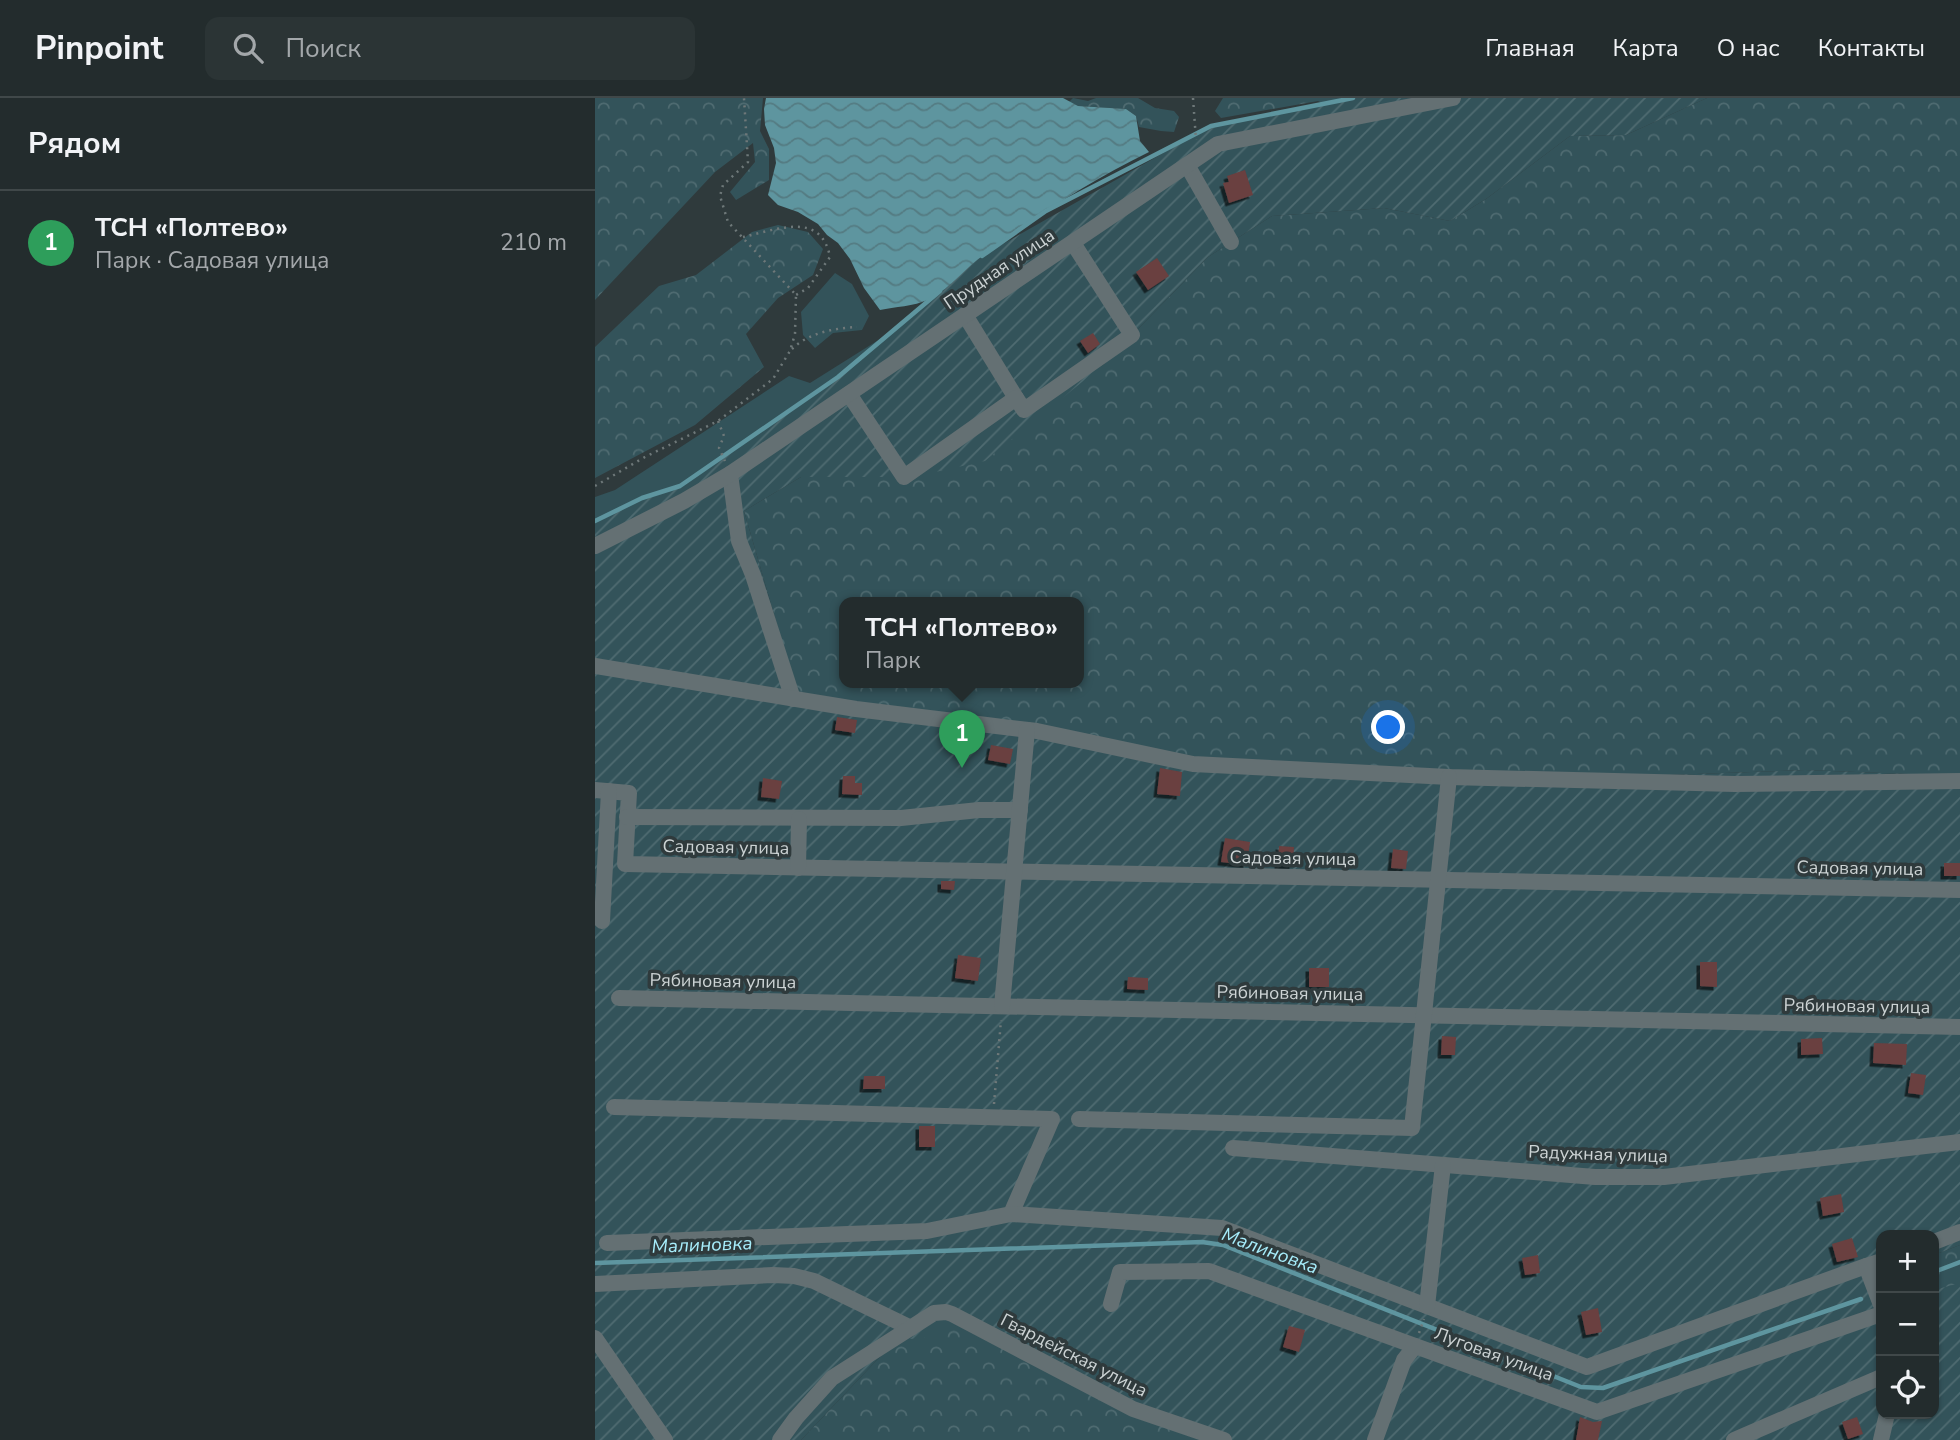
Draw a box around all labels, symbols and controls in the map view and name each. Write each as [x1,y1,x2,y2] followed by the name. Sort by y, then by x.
[205,17,695,80] search box
[35,26,163,71] text: Pinpoint
[229,29,267,67] icon: search
[285,31,361,66] text: Поиск
[1485,32,1575,64] text: Главная
[1613,32,1679,64] text: Карта
[1717,32,1780,64] text: О нас
[1818,32,1925,64] text: Контакты
[28,123,121,164] text: Рядом
[95,210,288,245] text: ТСН «Полтево»
[939,223,1059,315] street label: Прудная улица
[44,227,58,258] text: 1
[500,227,567,258] text: 210 m
[95,245,329,276] text: Парк · Садовая улица
[839,597,1084,688] popup
[865,610,1058,645] text: ТСН «Полтево»
[865,645,920,676] text: Парк
[939,710,985,768] pin: 1
[1371,710,1405,744] your location
[663,834,789,860] street label: Садовая улица
[1230,845,1356,871] street label: Садовая улица
[1797,855,1923,881] street label: Садовая улица
[649,968,797,994] street label: Рябиновая улица
[1216,980,1364,1006] street label: Рябиновая улица
[1783,993,1931,1019] street label: Рябиновая улица
[1528,1140,1668,1168] street label: Радужная улица
[1218,1222,1322,1280] water label: Малиновка
[651,1230,753,1260] water label: Малиновка
[1876,1230,1939,1419] map controls
[1876,1230,1939,1293] button: +
[1876,1293,1939,1356] button: −
[997,1308,1151,1402] street label: Гвардейская улица
[1431,1321,1557,1387] street label: Луговая улица
[1876,1356,1939,1419] button: locate

